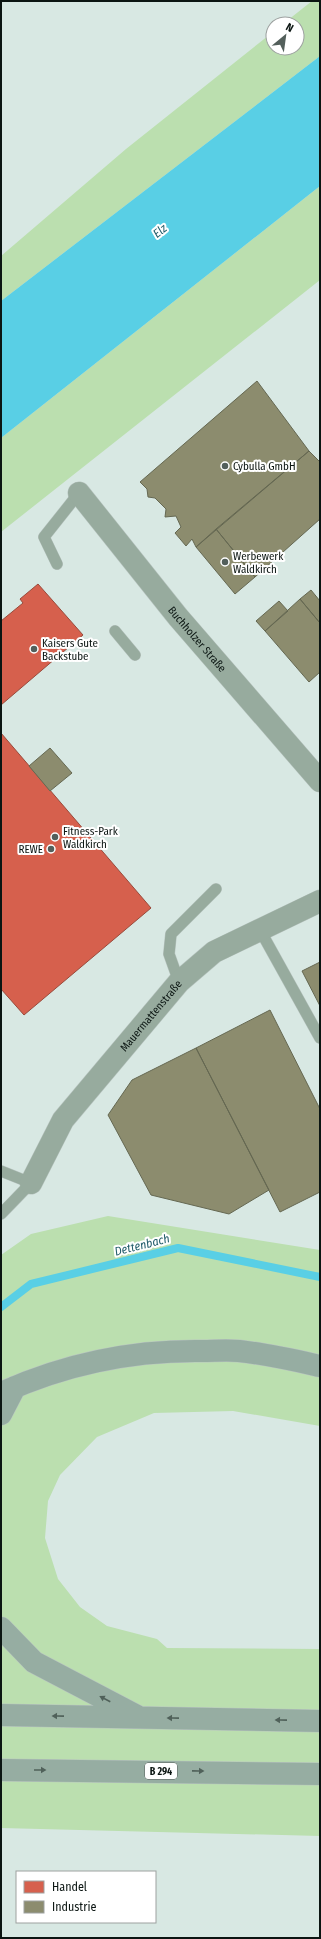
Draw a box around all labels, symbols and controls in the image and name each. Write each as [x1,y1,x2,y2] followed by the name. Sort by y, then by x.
[265,16,305,56] north arrow
[284,20,296,35] text: N
[150,221,170,241] water label: Elz
[233,460,296,473] place label: Cybulla GmbH
[220,461,230,471] marker: Cybulla GmbH
[233,550,284,576] place label: Werbewerk Waldkirch
[220,557,230,567] marker: Werbewerk Waldkirch
[165,604,229,675] street label: Buchholzer Straße
[42,637,98,663] place label: Kaisers Gute Backstube
[29,644,39,654] marker: Kaisers Gute Backstube
[63,825,119,851] place label: Fitness-Park Waldkirch
[50,832,60,842] marker: Fitness-Park Waldkirch
[18,843,43,856] place label: REWE
[46,844,56,854] marker: REWE
[118,978,185,1054] street label: Mauermattenstraße
[113,1231,171,1259] water label: Dettenbach
[99,1695,111,1702] one-way arrow
[51,1713,64,1719] one-way arrow
[166,1715,179,1721] one-way arrow
[275,1717,287,1724] one-way arrow
[145,1763,177,1779] road number: B 294
[34,1767,47,1773] one-way arrow
[192,1768,204,1775] one-way arrow
[16,1871,156,1923] legend
[52,1880,87,1894] text: Handel
[52,1900,96,1914] text: Industrie

